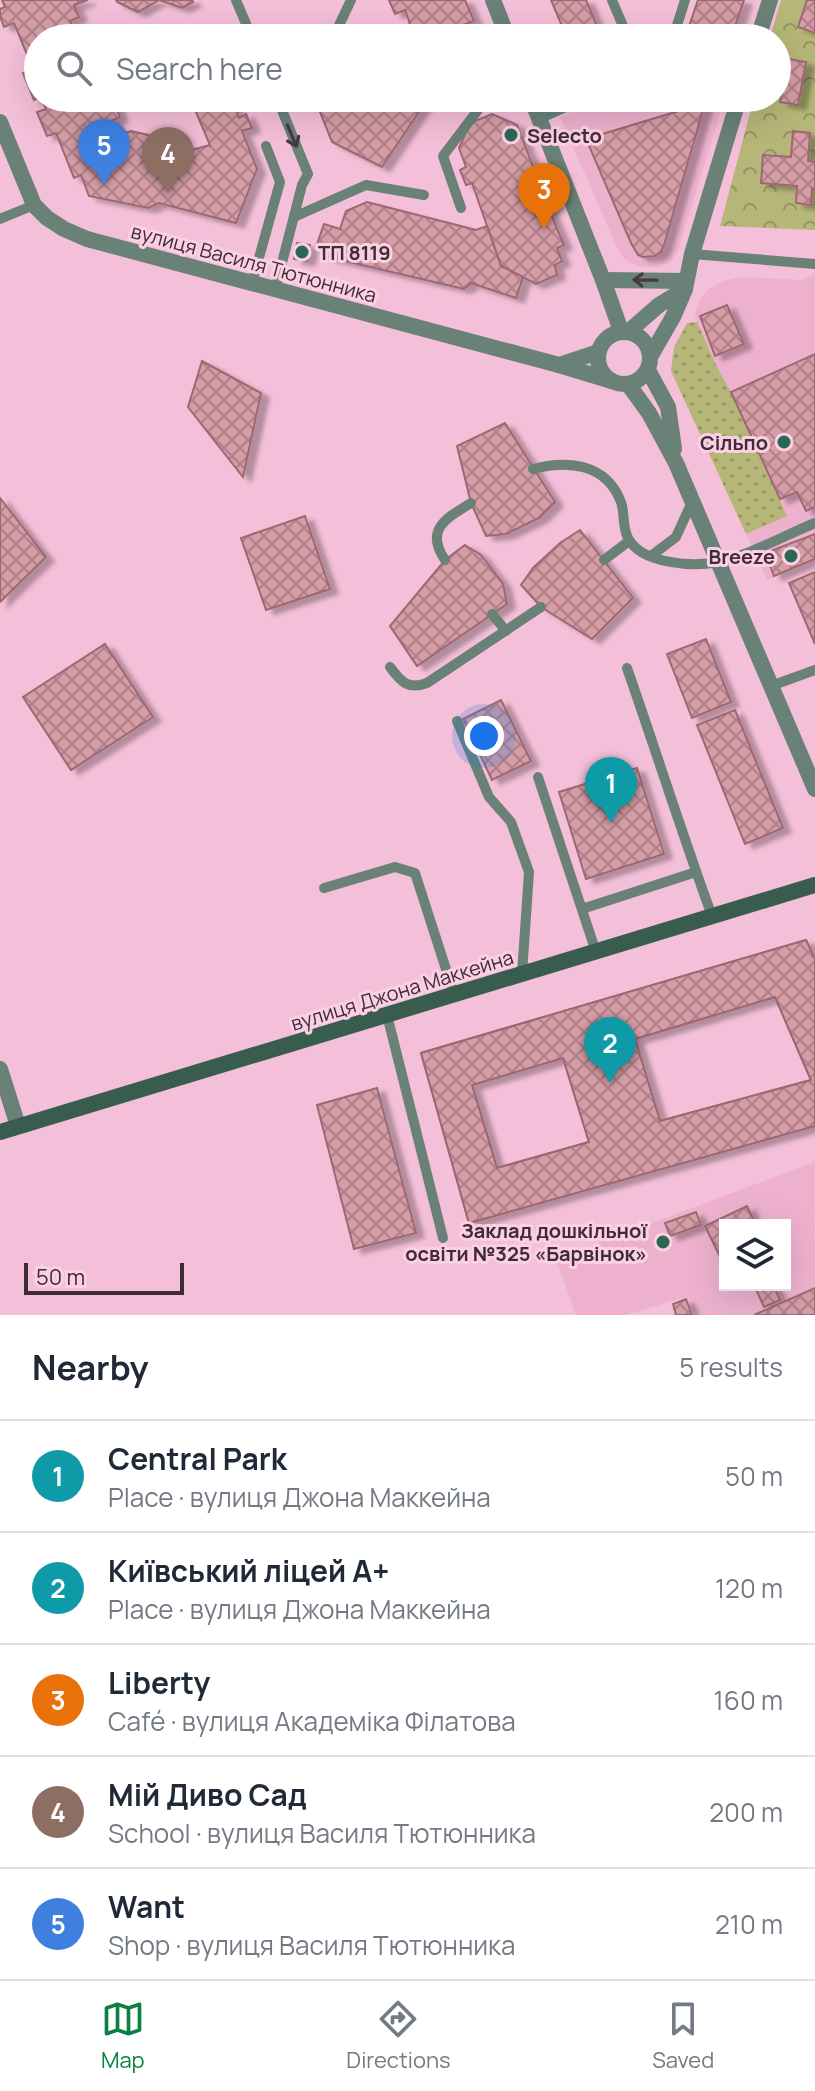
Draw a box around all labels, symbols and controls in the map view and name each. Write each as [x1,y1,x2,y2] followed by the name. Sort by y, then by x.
[24,24,791,112] search box
[52,46,96,90] icon: search
[116,48,283,89] text: Search here
[78,119,130,185] pin: 5
[527,122,602,149] place label: Selecto
[286,123,301,148] one-way arrow
[502,126,520,144] marker: Selecto
[142,127,194,193] pin: 4
[518,163,570,229] pin: 3
[128,217,380,309] street label: вулиця Василя Тютюнника
[318,239,391,266] place label: ТП 8119
[293,243,311,261] marker: ТП 8119
[632,273,659,288] one-way arrow
[700,429,768,456] place label: Сільпо
[775,433,793,451] marker: Сільпо
[709,543,775,570] place label: Breeze
[782,547,800,565] marker: Breeze
[464,716,504,756] your location
[585,757,637,823] pin: 1
[287,943,517,1037] street label: вулиця Джона Маккейна
[584,1017,636,1083] pin: 2
[405,1217,647,1267] place label: Заклад дошкільної освіти №325 «Барвінок»
[719,1219,791,1291] map controls
[719,1219,791,1291] button: layers
[654,1233,672,1251] marker: Заклад дошкільної освіти №325 «Барвінок»
[24,1259,184,1295] scale bar
[36,1262,85,1292] text: 50 m
[32,1344,148,1390] text: Nearby
[679,1349,783,1385] text: 5 results
[108,1438,287,1479] text: Central Park
[52,1458,64,1494] text: 1
[725,1458,783,1494] text: 50 m
[108,1479,491,1515] text: Place · вулиця Джона Маккейна
[108,1550,389,1591] text: Київський ліцей А+
[50,1570,66,1606] text: 2
[715,1570,783,1606] text: 120 m
[108,1591,491,1627] text: Place · вулиця Джона Маккейна
[108,1662,210,1703] text: Liberty
[50,1682,66,1718] text: 3
[714,1682,783,1718] text: 160 m
[108,1703,516,1739] text: Café · вулиця Академіка Філатова
[108,1774,307,1815] text: Мiй Диво Сад
[50,1794,66,1830] text: 4
[709,1794,783,1830] text: 200 m
[108,1815,536,1851] text: School · вулиця Василя Тютюнника
[108,1886,185,1927] text: Want
[50,1906,66,1942] text: 5
[715,1906,783,1942] text: 210 m
[108,1927,515,1963] text: Shop · вулиця Василя Тютюнника
[101,1997,145,2075] tab: Map
[346,1997,451,2075] tab: Directions
[652,1997,714,2075] tab: Saved

